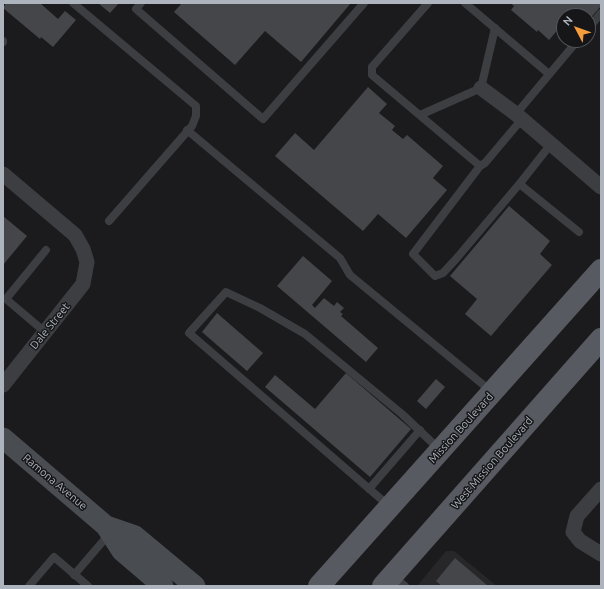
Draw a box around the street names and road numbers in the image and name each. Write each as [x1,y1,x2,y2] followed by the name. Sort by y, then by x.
[27,300,73,352] street label: Dale Street
[426,390,496,466] street label: Mission Boulevard
[448,414,536,512] street label: West Mission Boulevard
[20,451,90,513] street label: Ramona Avenue

